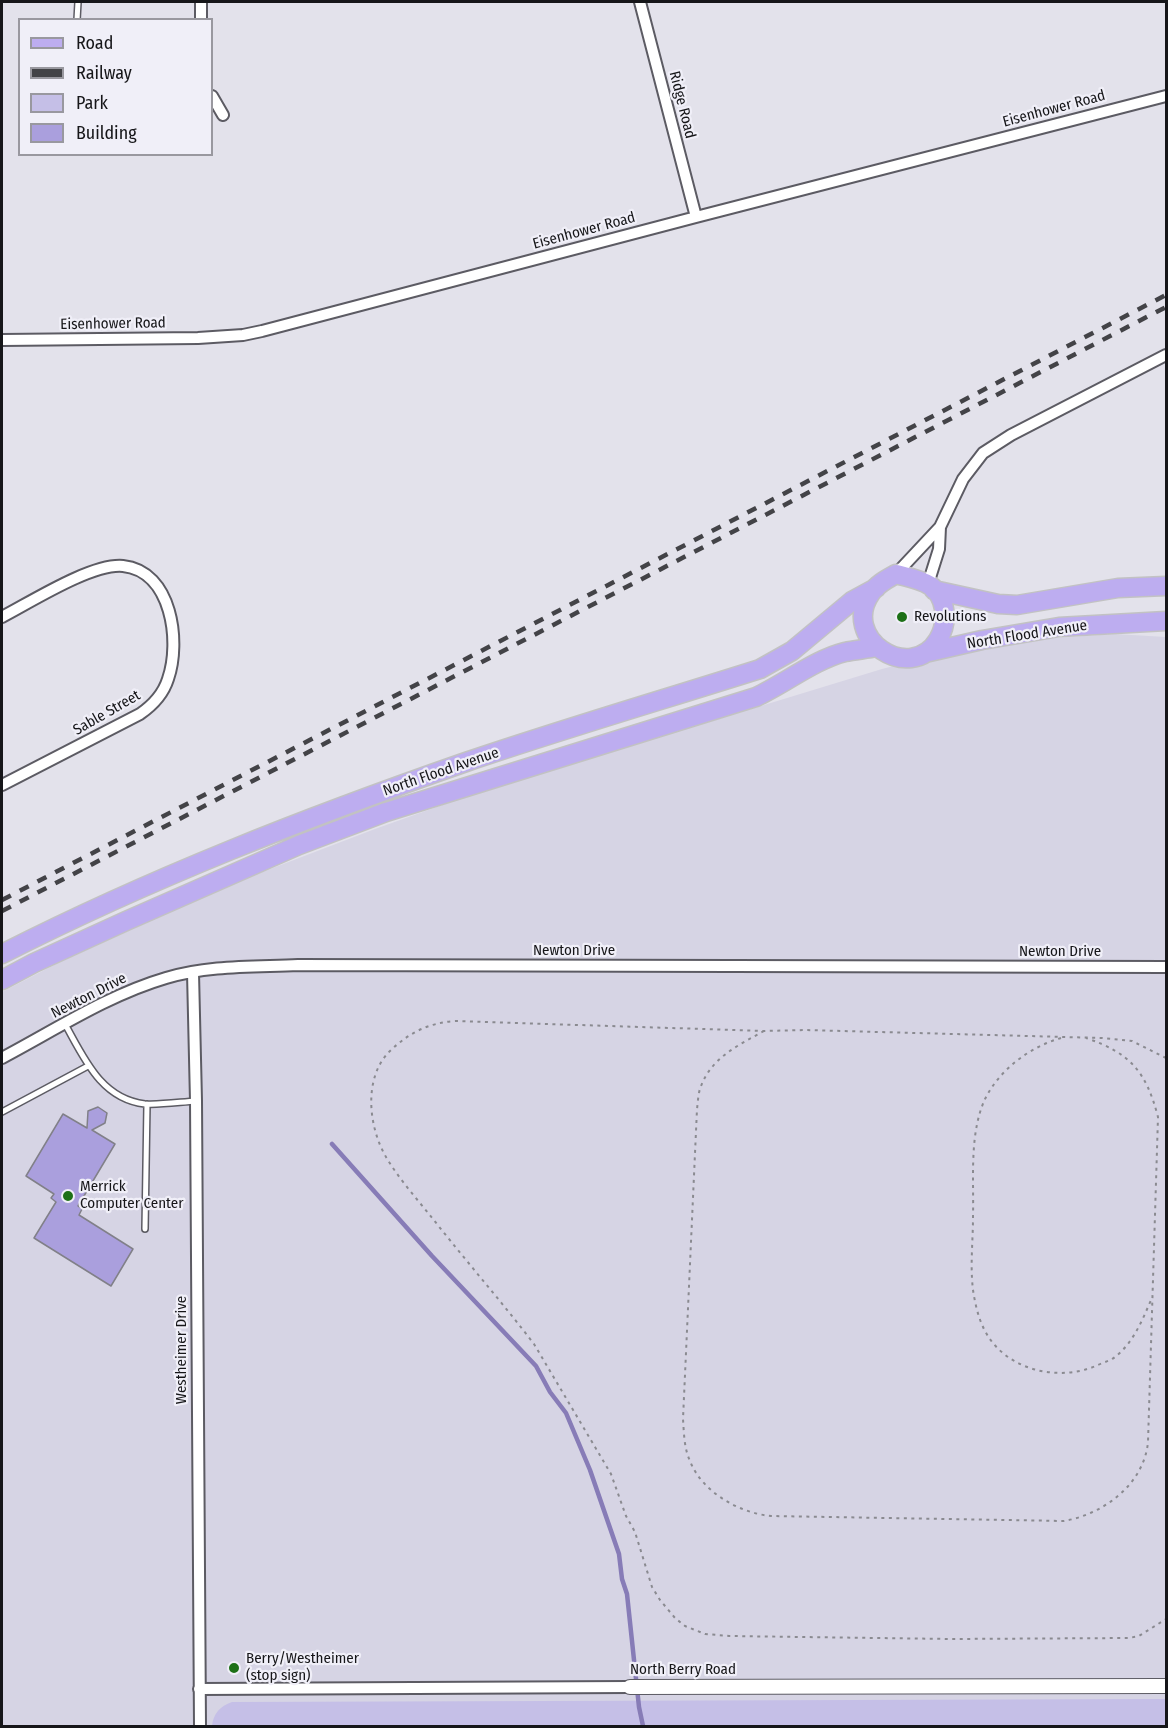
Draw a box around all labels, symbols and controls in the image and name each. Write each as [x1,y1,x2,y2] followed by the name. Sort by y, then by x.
[18,18,213,156] legend
[76,32,113,54] text: Road
[76,62,132,84] text: Railway
[665,69,699,141] street label: Ridge Road
[1001,87,1107,131] street label: Eisenhower Road
[76,92,108,114] text: Park
[76,122,137,144] text: Building
[531,209,637,253] street label: Eisenhower Road
[60,314,166,334] street label: Eisenhower Road
[914,608,986,626] place label: Revolutions
[895,610,909,624] marker: Revolutions
[966,617,1088,653] street label: North Flood Avenue
[70,687,144,739] street label: Sable Street
[381,744,501,800] street label: North Flood Avenue
[533,942,615,960] street label: Newton Drive
[1019,943,1101,961] street label: Newton Drive
[48,969,130,1023] street label: Newton Drive
[80,1178,183,1213] place label: Merrick Computer Center
[61,1189,75,1203] marker: Merrick Computer Center
[173,1296,191,1404] street label: Westheimer Drive
[246,1650,359,1685] place label: Berry/Westheimer (stop sign)
[227,1661,241,1675] marker: Berry/Westheimer (stop sign)
[630,1661,736,1679] street label: North Berry Road

